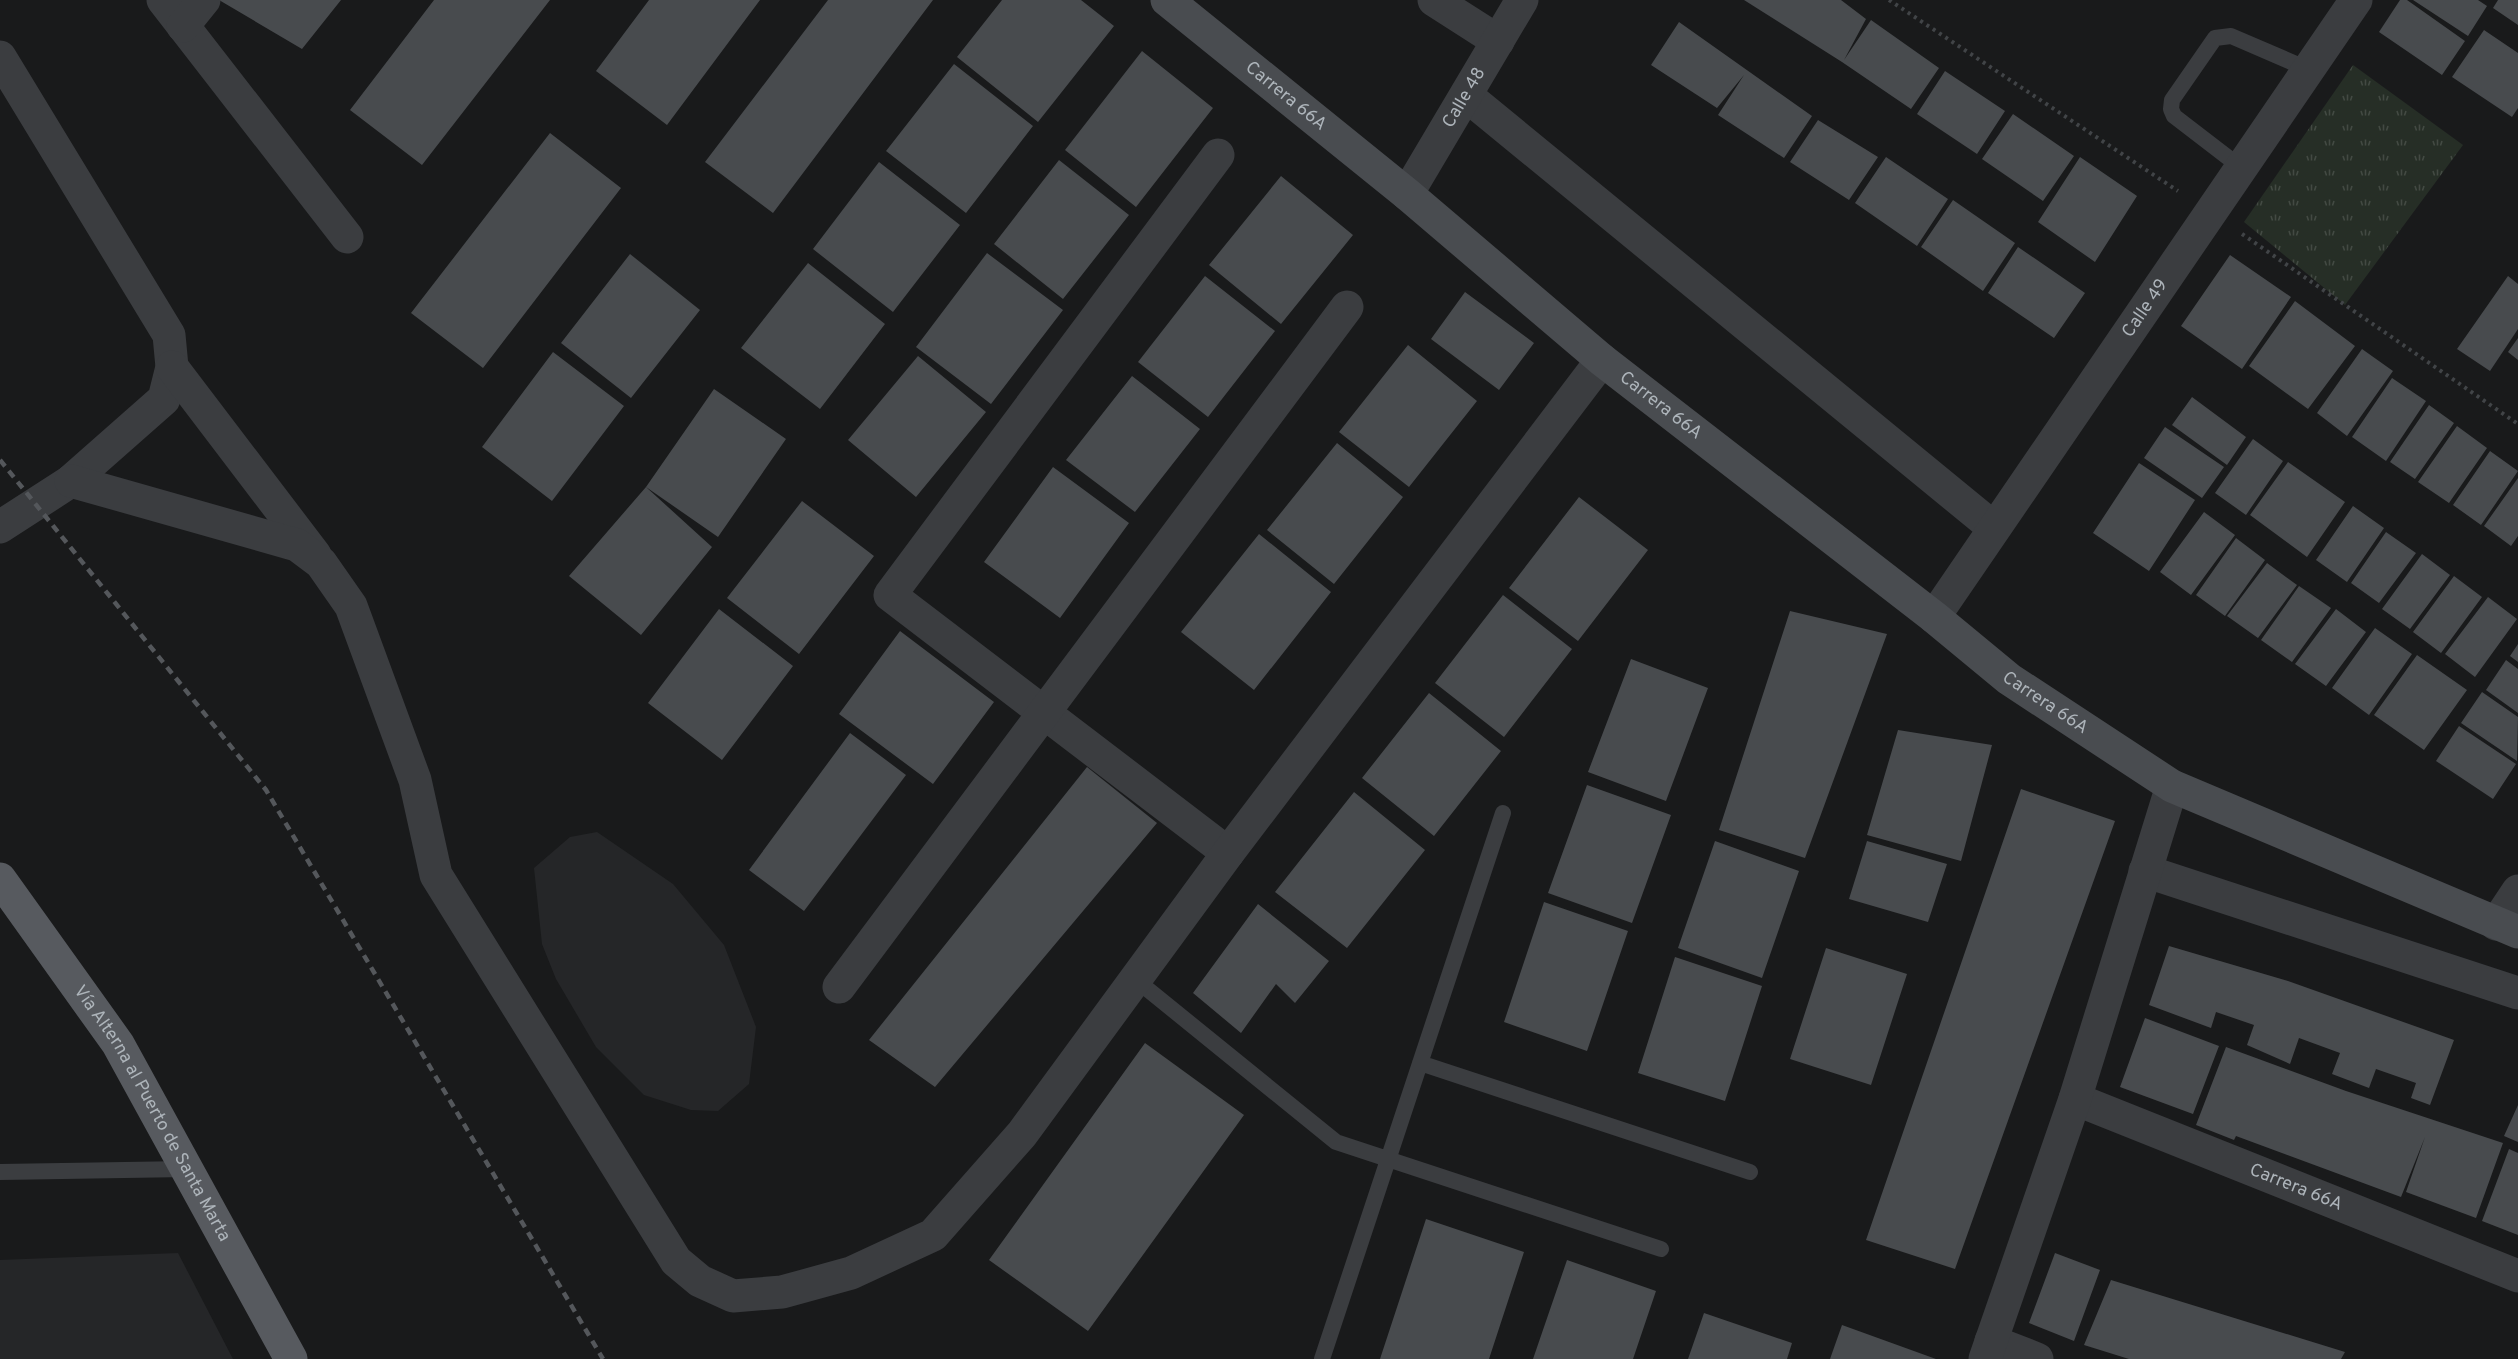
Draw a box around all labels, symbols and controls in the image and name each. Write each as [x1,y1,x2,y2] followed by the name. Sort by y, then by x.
[1240,56,1332,136] street label: Carrera 66A
[1437,63,1491,132] street label: Calle 48
[2117,275,2173,342] street label: Calle 49
[1615,366,1707,445] street label: Carrera 66A
[1997,666,2093,739] street label: Carrera 66A
[68,981,236,1246] street label: Vía Alterna al Puerto de Santa Marta
[2246,1158,2346,1216] street label: Carrera 66A

